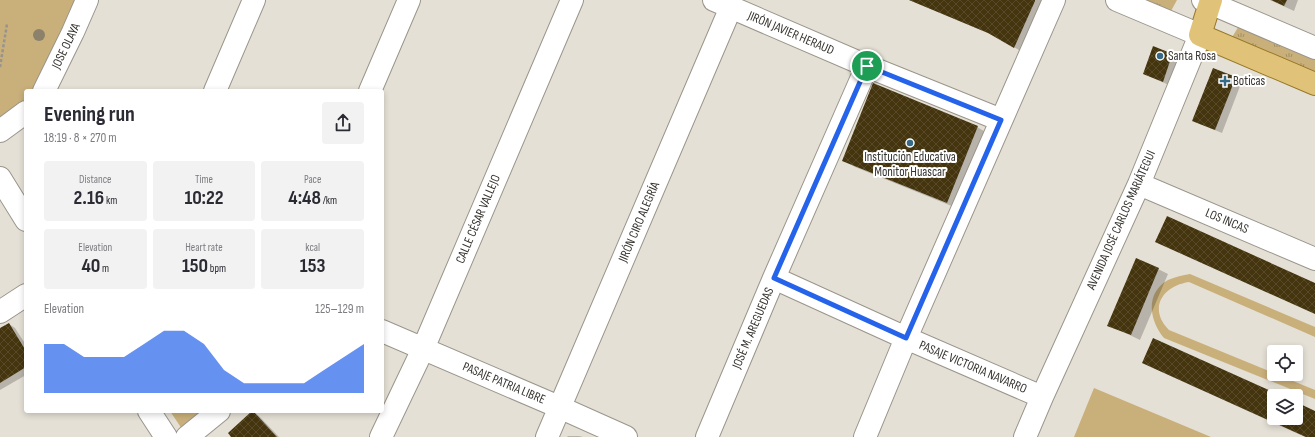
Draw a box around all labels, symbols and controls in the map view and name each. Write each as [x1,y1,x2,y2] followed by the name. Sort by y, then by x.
[744,7,837,58] street label: JIRÓN JAVIER HERAUD
[48,20,84,72] street label: JOSE OLAYA
[1168,48,1216,64] place label: Santa Rosa
[850,49,884,83] pin
[1155,51,1165,61] marker: Santa Rosa
[856,55,878,77] icon: arrive
[1233,73,1266,89] place label: Boticas
[1220,76,1230,86] marker: Boticas
[44,101,135,128] text: Evening run
[322,102,364,144] button: share
[44,130,117,146] text: 18:19 · 8 × 270 m
[905,138,915,148] marker: Institución Educativa Monitor Huascar
[1083,148,1159,293] street label: AVENIDA JOSÉ CARLOS MARIÁTEGUI
[864,149,956,180] place label: Institución Educativa Monitor Huascar
[452,172,504,266] street label: CALLE CÉSAR VALLEJO
[79,173,112,186] text: Distance
[195,173,213,186] text: Time
[304,173,321,186] text: Pace
[614,179,663,266] street label: JIRÓN CIRO ALEGRÍA
[73,186,104,210] text: 2.16
[184,186,224,210] text: 10:22
[288,186,321,210] text: 4:48
[104,194,117,207] text: km
[321,194,337,207] text: /km
[1203,205,1251,237] street label: LOS INCAS
[78,241,112,254] text: Elevation
[185,241,223,254] text: Heart rate
[305,241,320,254] text: kcal
[82,254,100,278] text: 40
[182,254,208,278] text: 150
[300,254,325,278] text: 153
[100,262,109,275] text: m
[208,262,226,275] text: bpm
[728,285,777,372] street label: JOSÉ M. AREGUEDAS
[44,301,84,317] text: Elevation
[315,301,364,317] text: 125–129 m
[917,337,1029,397] street label: PASAJE VICTORIA NAVARRO
[1267,345,1303,425] map controls
[1267,345,1303,381] button: locate
[460,358,548,408] street label: PASAJE PATRIA LIBRE
[1267,389,1303,425] button: layers

